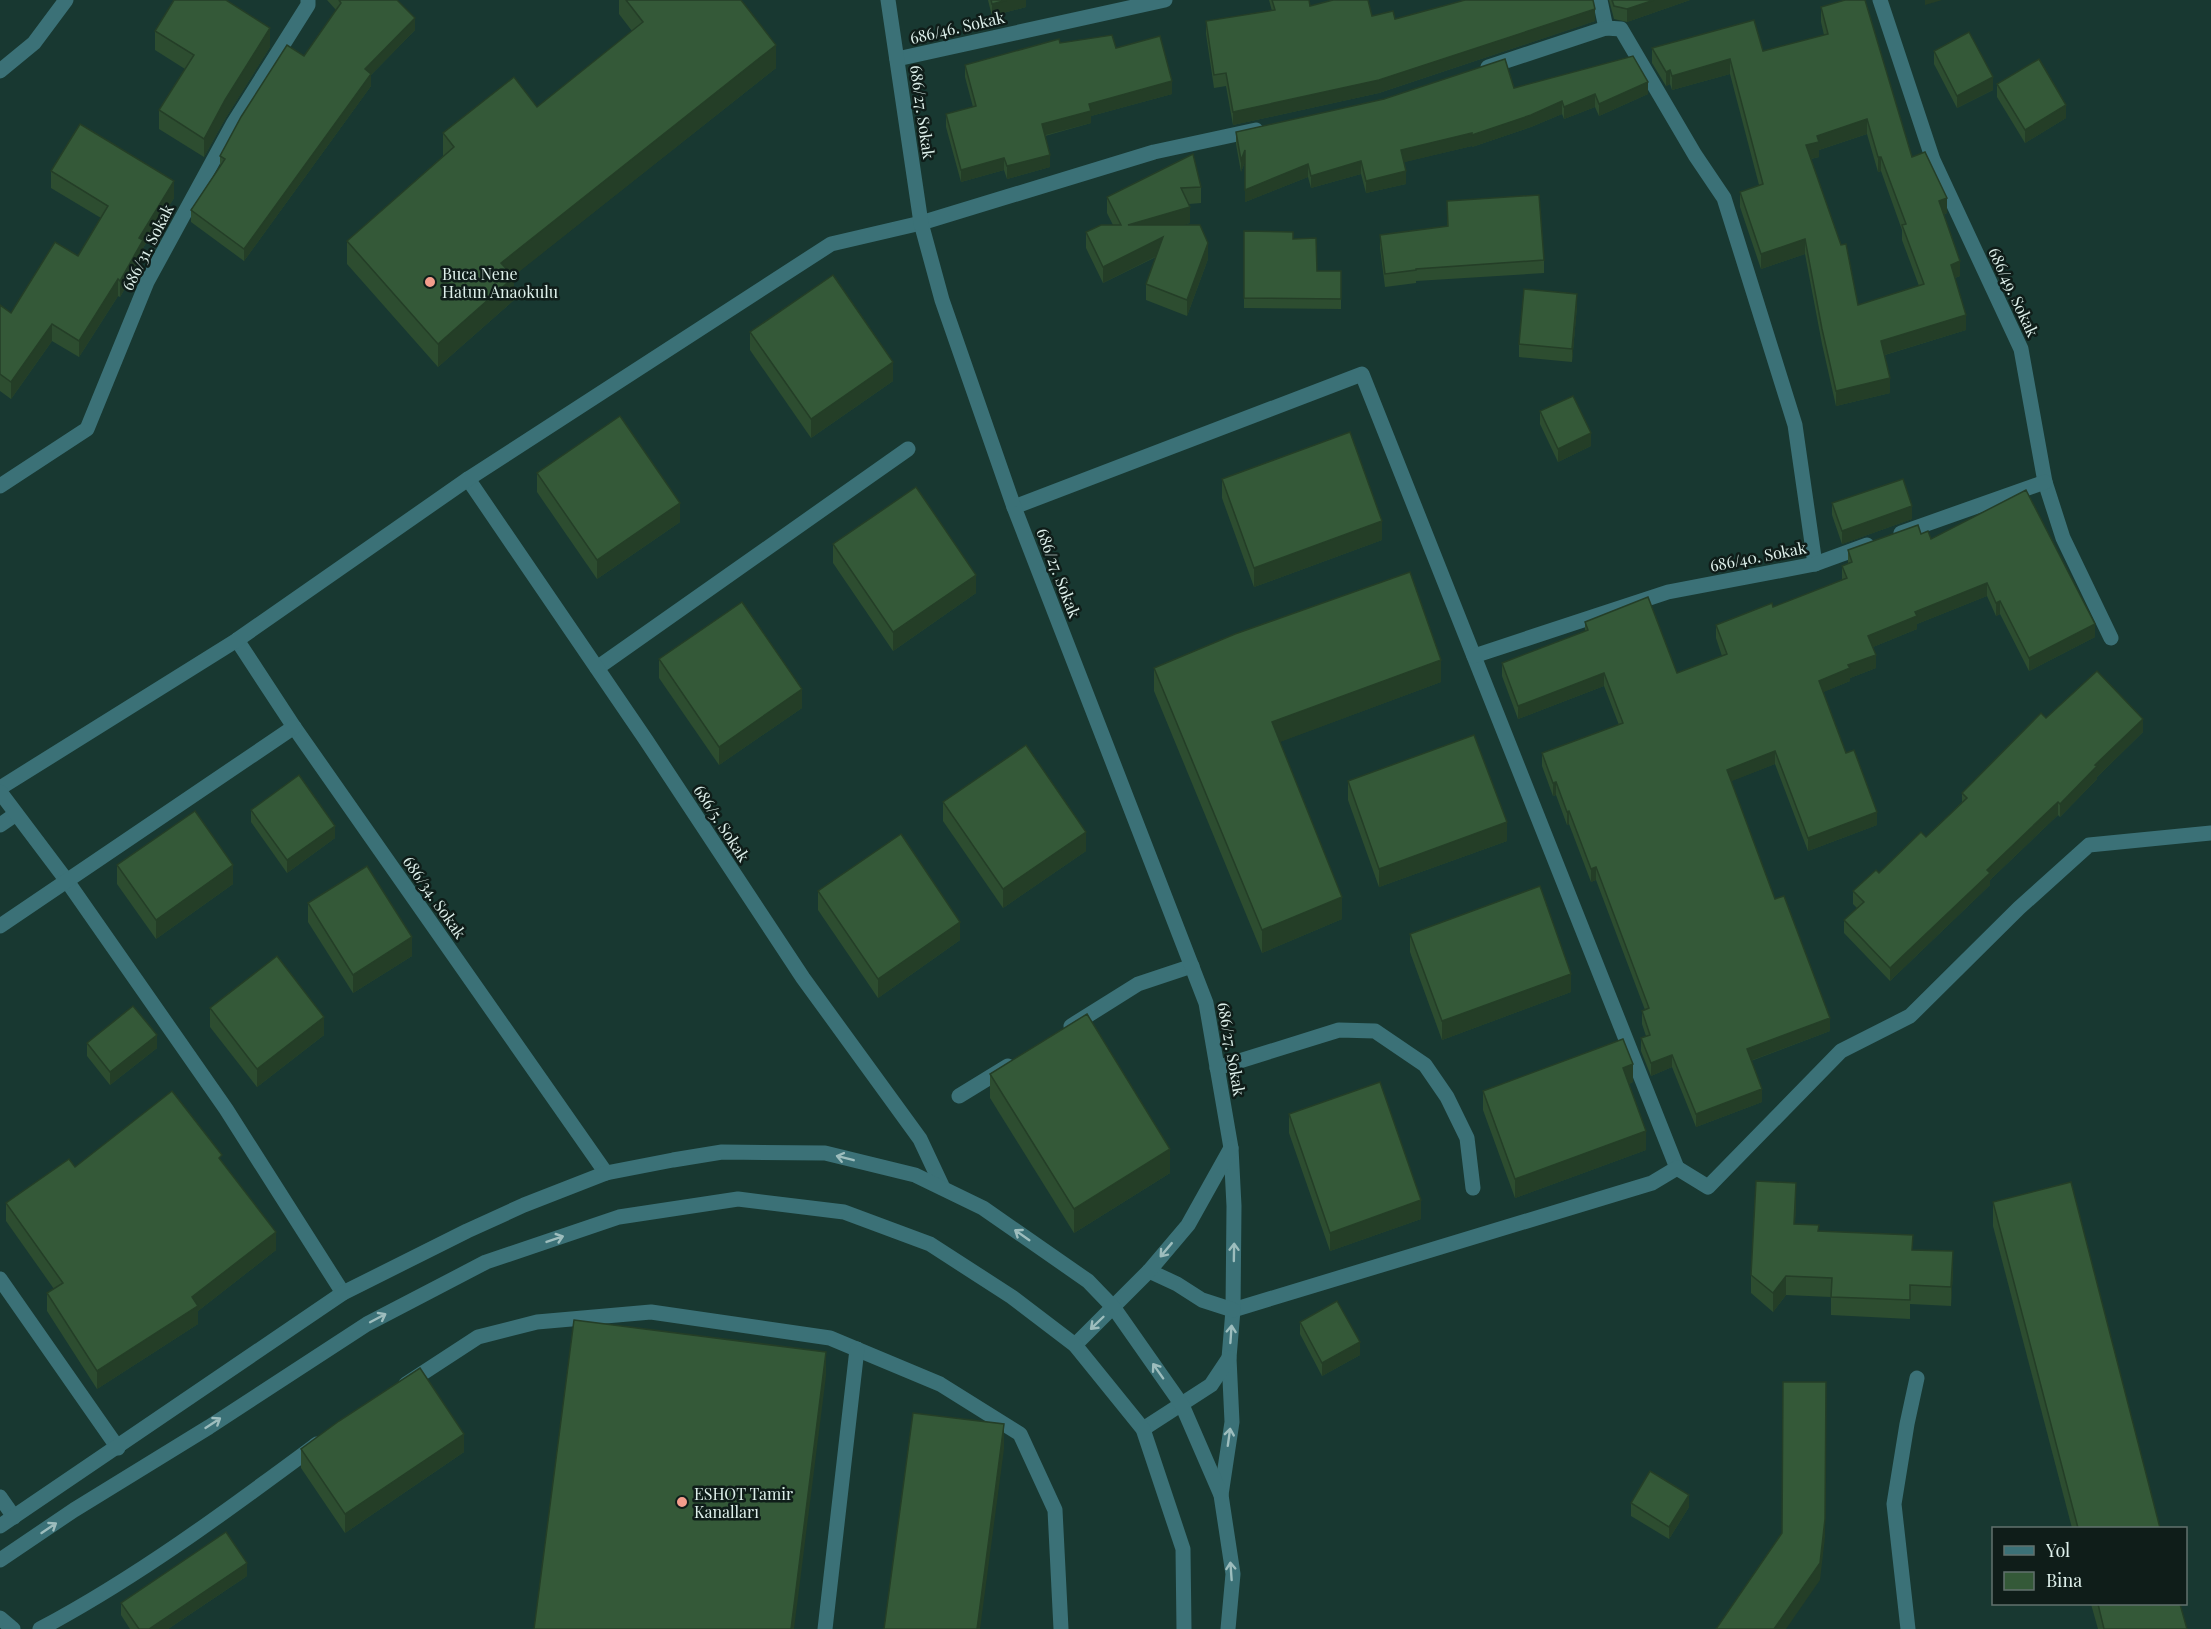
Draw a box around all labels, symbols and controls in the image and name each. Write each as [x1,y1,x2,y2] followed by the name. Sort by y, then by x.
[908,6,1007,48] street label: 686/46. Sokak
[906,64,940,161] street label: 686/27. Sokak
[116,200,178,294] street label: 686/31. Sokak
[1984,244,2044,340] street label: 686/49. Sokak
[442,263,558,302] place label: Buca Nene Hatun Anaokulu
[423,275,437,289] marker: Buca Nene Hatun Anaokulu
[1032,525,1086,621] street label: 686/27. Sokak
[1708,536,1808,576] street label: 686/40. Sokak
[689,780,755,866] street label: 686/5. Sokak
[399,852,471,943] street label: 686/34. Sokak
[1213,1000,1251,1098] street label: 686/27. Sokak
[836,1151,855,1163] one-way arrow
[1014,1229,1031,1241] one-way arrow
[545,1232,564,1243] one-way arrow
[1160,1242,1173,1258] one-way arrow
[1228,1242,1239,1262] one-way arrow
[368,1312,386,1323] one-way arrow
[1090,1316,1105,1331] one-way arrow
[1225,1325,1236,1345] one-way arrow
[1152,1364,1164,1380] one-way arrow
[205,1417,222,1430] one-way arrow
[1224,1428,1235,1448] one-way arrow
[694,1483,793,1522] place label: ESHOT Tamir Kanalları
[675,1495,689,1509] marker: ESHOT Tamir Kanalları
[40,1521,57,1534] one-way arrow
[1992,1527,2187,1605] legend
[2045,1538,2070,1562] text: Yol
[1226,1561,1237,1581] one-way arrow
[2046,1568,2082,1592] text: Bina

